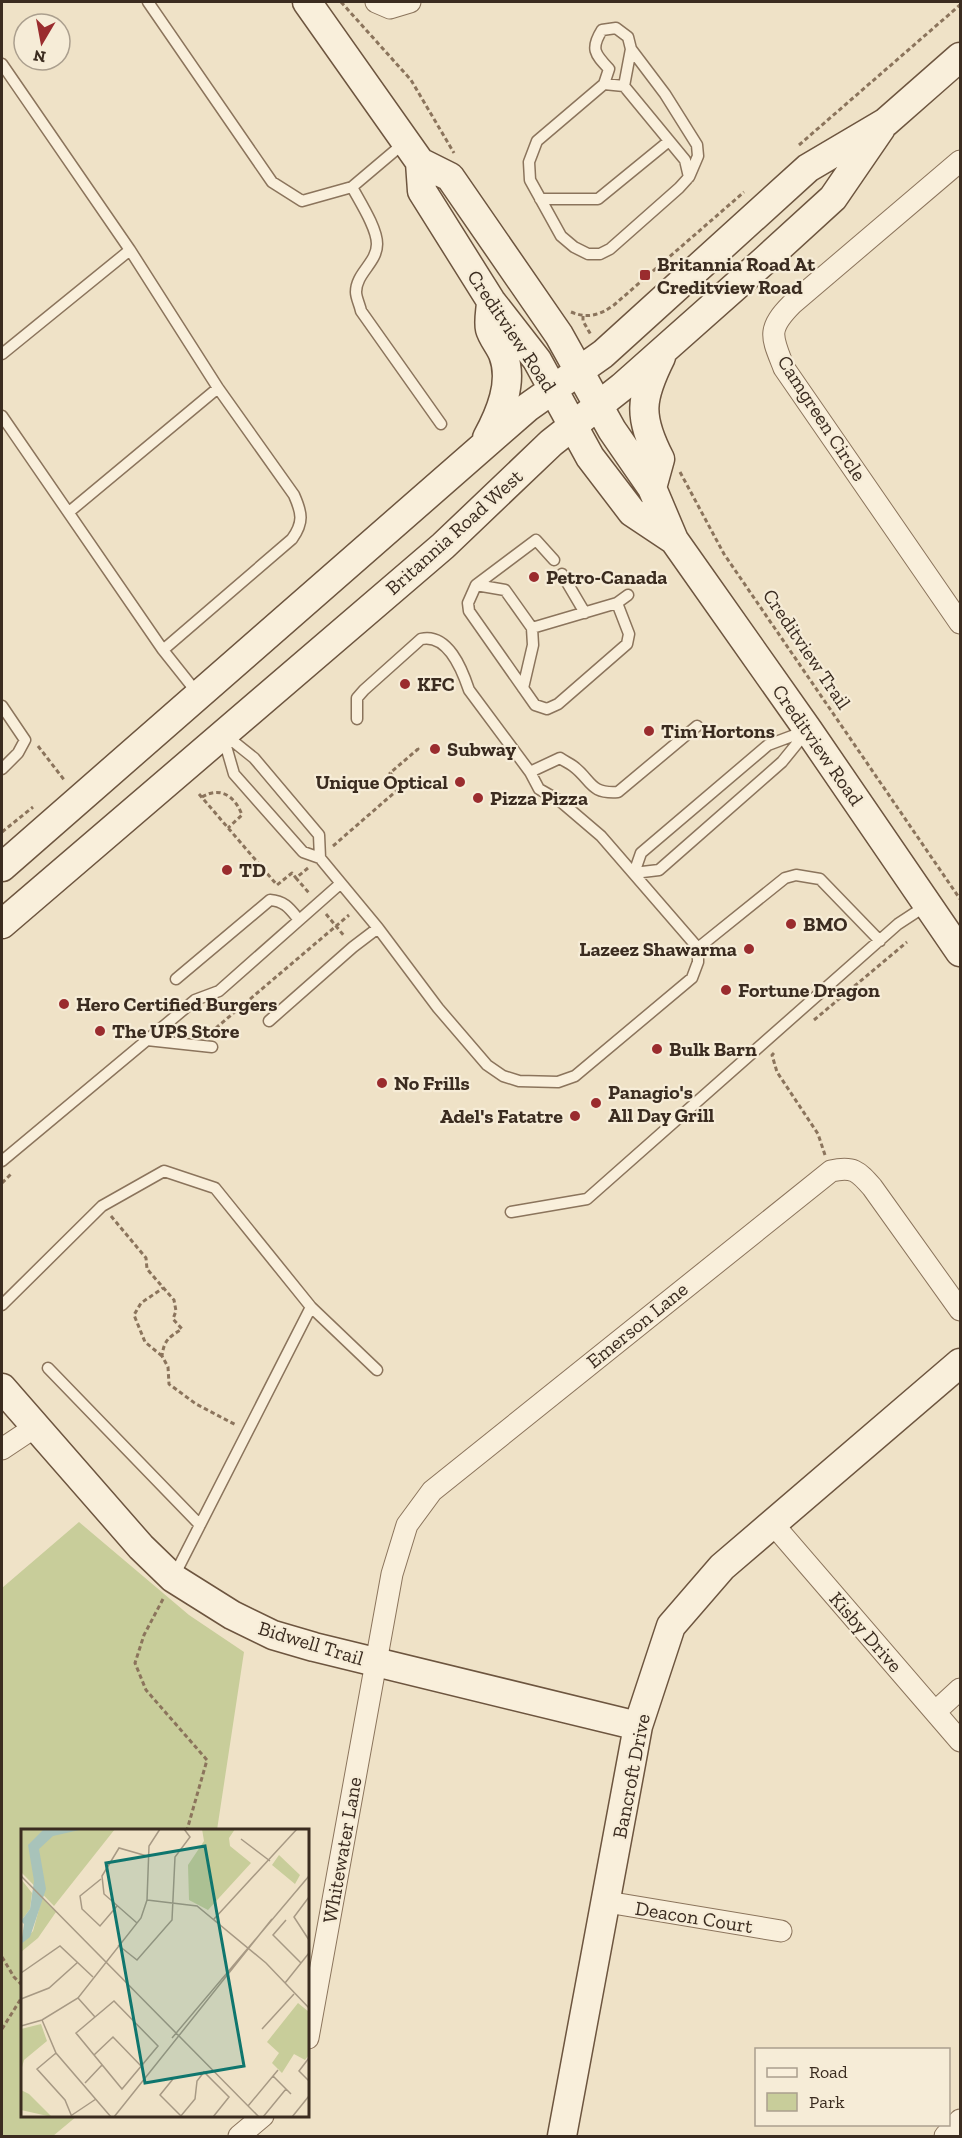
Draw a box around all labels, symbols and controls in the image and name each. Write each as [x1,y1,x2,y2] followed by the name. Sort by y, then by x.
[12,12,72,72] north arrow
[32,46,47,67] text: N
[657,252,816,299] place label: Britannia Road At Creditview Road
[462,265,562,397] street label: Creditview Road
[638,268,652,282] marker: Britannia Road At Creditview Road
[772,351,872,485] street label: Camgreen Circle
[381,464,528,600] street label: Britannia Road West
[546,565,667,589] place label: Petro-Canada
[527,570,541,584] marker: Petro-Canada
[758,584,856,714] street label: Creditview Trail
[417,672,455,696] place label: KFC
[398,677,412,691] marker: KFC
[767,680,869,810] street label: Creditview Road
[661,719,775,743] place label: Tim Hortons
[642,724,656,738] marker: Tim Hortons
[447,737,517,761] place label: Subway
[428,742,442,756] marker: Subway
[315,770,448,794] place label: Unique Optical
[453,775,467,789] marker: Unique Optical
[490,786,588,810] place label: Pizza Pizza
[471,791,485,805] marker: Pizza Pizza
[239,858,266,882] place label: TD
[220,863,234,877] marker: TD
[803,912,847,936] place label: BMO
[784,917,798,931] marker: BMO
[579,937,737,961] place label: Lazeez Shawarma
[742,942,756,956] marker: Lazeez Shawarma
[738,978,880,1002] place label: Fortune Dragon
[719,983,733,997] marker: Fortune Dragon
[76,992,278,1016] place label: Hero Certified Burgers
[57,997,71,1011] marker: Hero Certified Burgers
[112,1019,240,1043] place label: The UPS Store
[93,1024,107,1038] marker: The UPS Store
[669,1037,757,1061] place label: Bulk Barn
[650,1042,664,1056] marker: Bulk Barn
[394,1071,470,1095] place label: No Frills
[375,1076,389,1090] marker: No Frills
[608,1080,715,1127] place label: Panagio's All Day Grill
[589,1096,603,1110] marker: Panagio's All Day Grill
[440,1104,563,1128] place label: Adel's Fatatre
[568,1109,582,1123] marker: Adel's Fatatre
[582,1277,692,1373] street label: Emerson Lane
[824,1587,908,1677] street label: Kisby Drive
[255,1616,367,1670] street label: Bidwell Trail
[607,1712,655,1840] street label: Bancroft Drive
[317,1775,367,1925] street label: Whitewater Lane
[21,1829,309,2117] inset map
[633,1896,755,1938] street label: Deacon Court
[755,2048,950,2126] legend
[809,2061,848,2083] text: Road
[809,2091,845,2113] text: Park

